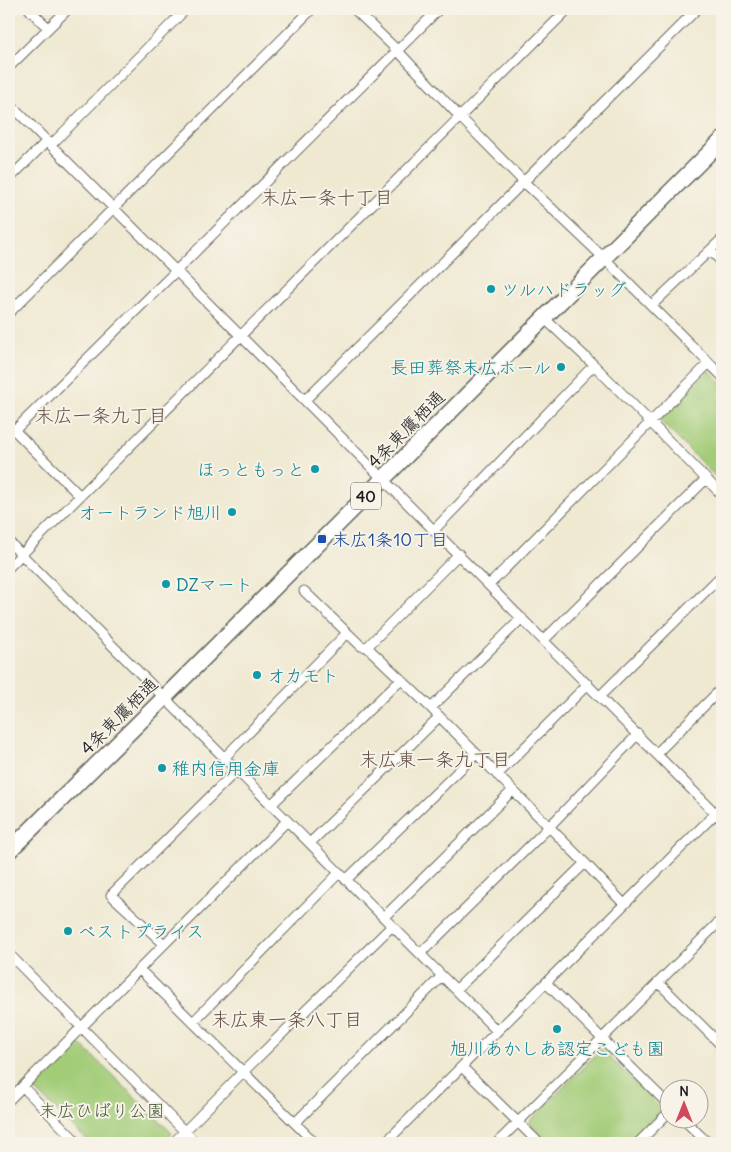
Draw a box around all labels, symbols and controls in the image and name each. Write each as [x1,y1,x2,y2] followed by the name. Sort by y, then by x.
[260,185,394,209] district label: 末広一条十丁目
[501,278,626,301] place label: ツルハドラッグ
[485,283,497,295] marker: ツルハドラッグ
[390,356,551,379] place label: 長田葬祭末広ホール
[555,361,567,373] marker: 長田葬祭末広ホール
[362,385,450,473] street label: 4条東鷹栖通
[34,403,168,427] district label: 末広一条九丁目
[197,458,305,481] place label: ほっともっと
[309,463,321,475] marker: ほっともっと
[351,482,381,510] road number: 40
[78,501,222,524] place label: オートランド旭川
[226,506,238,518] marker: オートランド旭川
[332,528,448,551] place label: 末広1条10丁目
[316,533,328,545] marker: 末広1条10丁目
[176,573,253,596] place label: DZマート
[160,578,172,590] marker: DZマート
[267,664,339,687] place label: オカモト
[251,669,263,681] marker: オカモト
[75,672,163,760] street label: 4条東鷹栖通
[359,747,511,771] district label: 末広東一条九丁目
[172,757,280,780] place label: 稚内信用金庫
[156,762,168,774] marker: 稚内信用金庫
[78,920,204,943] place label: ベストプライス
[62,925,74,937] marker: ベストプライス
[211,1007,363,1031] district label: 末広東一条八丁目
[551,1023,563,1035] marker: 旭川あかしあ認定こども園
[449,1037,665,1060] place label: 旭川あかしあ認定こども園
[658,1080,708,1130] north arrow
[679,1082,689,1100] text: N
[39,1099,165,1122] park label: 末広ひばり公園

